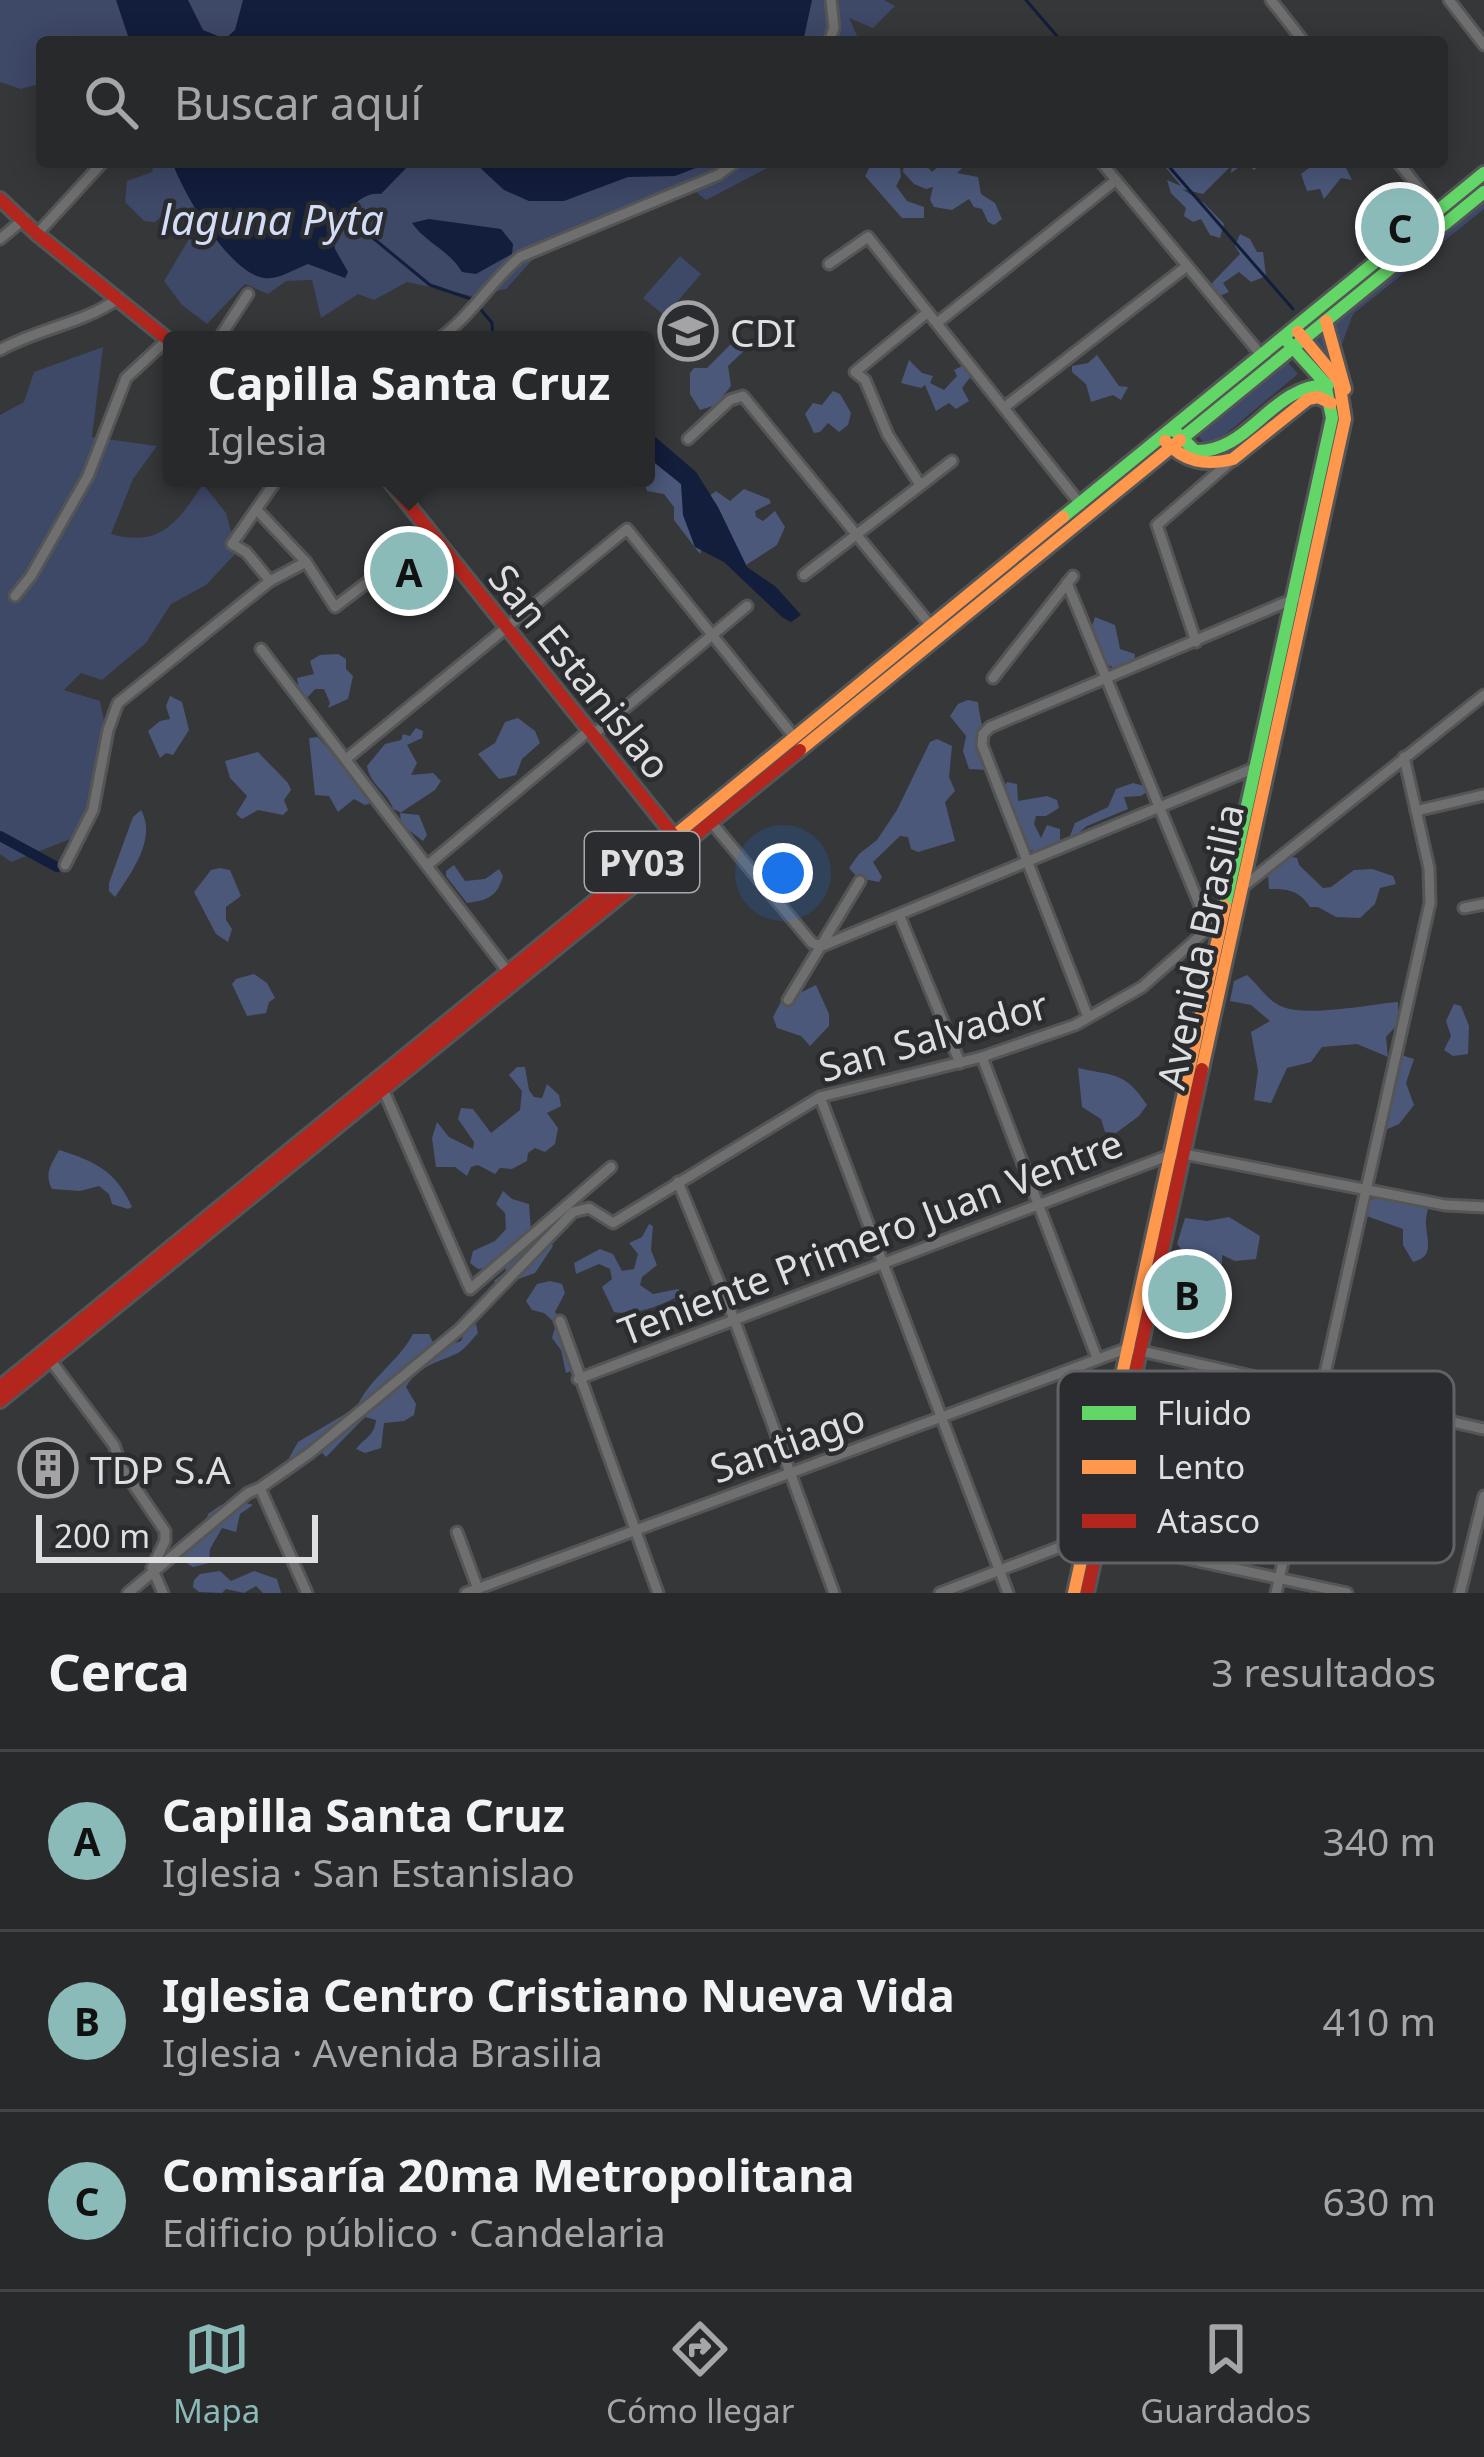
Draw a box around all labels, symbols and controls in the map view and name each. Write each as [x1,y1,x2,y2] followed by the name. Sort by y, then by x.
[36,36,1448,168] search box
[78,69,144,135] icon: search
[174,72,422,133] text: Buscar aquí
[1361,182,1439,272] pin: C
[160,190,384,247] water label: laguna Pyta
[657,300,719,362] school or university icon: CDI
[730,305,796,358] place label: CDI
[163,331,655,487] popup
[208,352,610,413] text: Capilla Santa Cruz
[208,413,327,466] text: Iglesia
[370,526,448,616] pin: A
[478,552,684,790] street label: San Estanislao
[1143,799,1255,1093] street label: Avenida Brasilia
[585,832,699,892] road number: PY03
[753,843,813,903] your location
[812,977,1054,1093] street label: San Salvador
[610,1115,1130,1357] street label: Teniente Primero Juan Ventre
[1148,1249,1226,1339] pin: B
[1058,1371,1454,1563] legend
[702,1390,872,1494] street label: Santiago
[1157,1390,1252,1435] text: Fluido
[17,1437,79,1499] building icon: TDP S.A
[90,1442,231,1495] place label: TDP S.A
[1157,1444,1245,1489] text: Lento
[1157,1498,1260,1543] text: Atasco
[36,1509,318,1562] scale bar
[54,1513,150,1558] text: 200 m
[48,1636,190,1706] text: Cerca
[1211,1645,1436,1698] text: 3 resultados
[162,1784,565,1845] text: Capilla Santa Cruz
[74,1814,101,1867] text: A
[1322,1814,1436,1867] text: 340 m
[162,1845,575,1898] text: Iglesia · San Estanislao
[162,1964,955,2025] text: Iglesia Centro Cristiano Nueva Vida
[74,1994,100,2047] text: B
[1322,1994,1436,2047] text: 410 m
[162,2025,603,2078] text: Iglesia · Avenida Brasilia
[162,2144,854,2205] text: Comisaría 20ma Metropolitana
[74,2174,100,2227] text: C
[1322,2174,1436,2227] text: 630 m
[162,2205,666,2258] text: Edificio público · Candelaria
[173,2316,260,2433] tab: Mapa
[606,2316,794,2433] tab: Cómo llegar
[1140,2316,1311,2433] tab: Guardados

